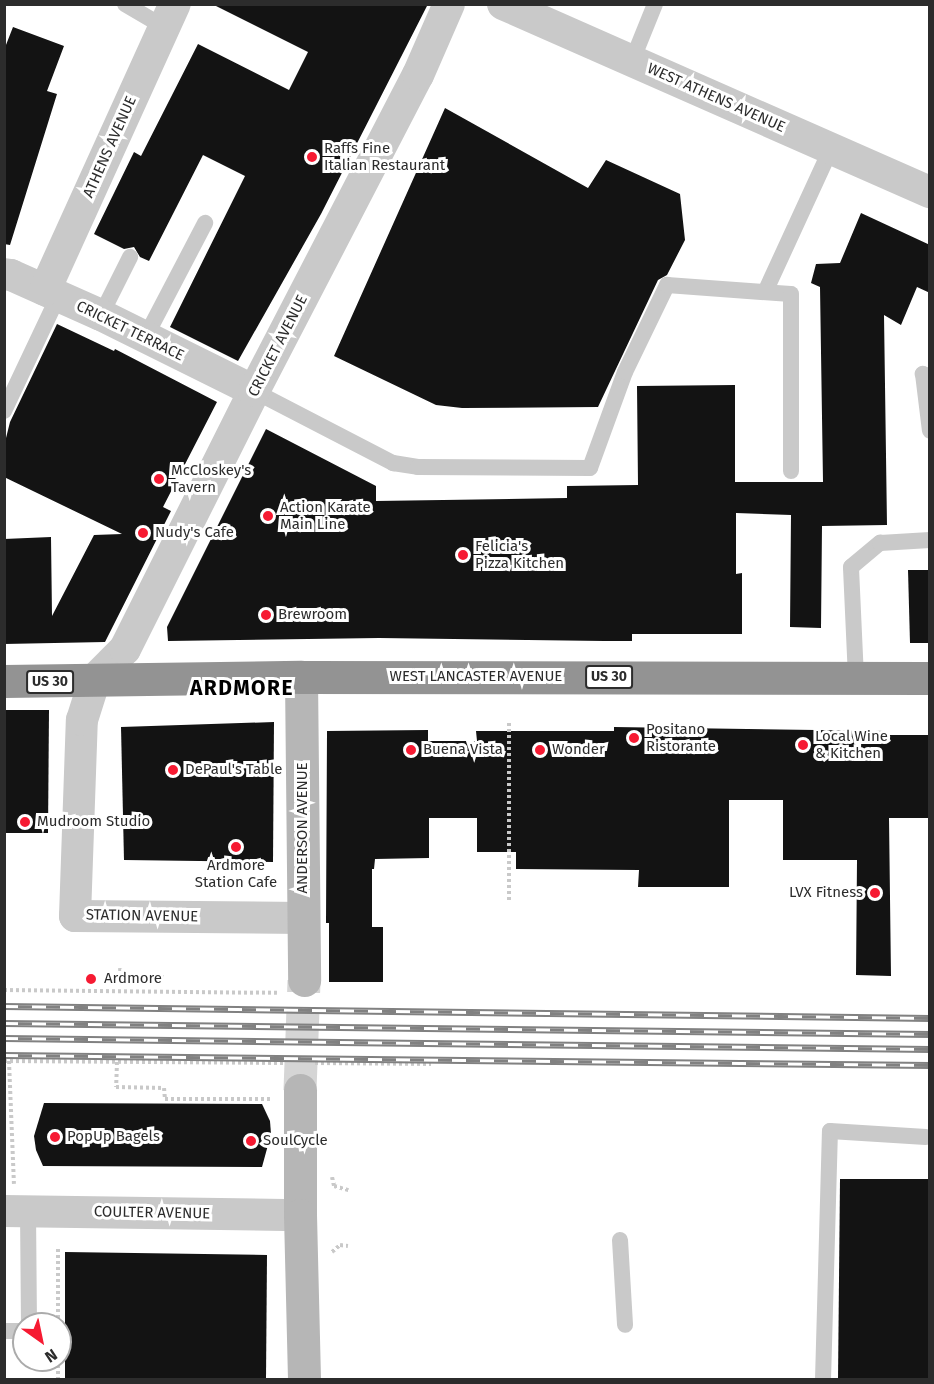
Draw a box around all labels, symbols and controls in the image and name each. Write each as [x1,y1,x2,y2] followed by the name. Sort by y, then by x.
[644,59,788,137] street label: WEST ATHENS AVENUE
[80,93,140,201] street label: ATHENS AVENUE
[324,139,445,174] place label: Raffs Fine Italian Restaurant
[305,150,319,164] marker: Raffs Fine Italian Restaurant
[245,292,311,400] street label: CRICKET AVENUE
[73,297,187,365] street label: CRICKET TERRACE
[171,461,251,496] place label: McCloskey's Tavern
[152,472,166,486] marker: McCloskey's Tavern
[280,498,371,533] place label: Action Karate Main Line
[261,509,275,523] marker: Action Karate Main Line
[155,524,234,542] place label: Nudy's Cafe
[136,526,150,540] marker: Nudy's Cafe
[475,537,564,572] place label: Felicia's Pizza Kitchen
[456,548,470,562] marker: Felicia's Pizza Kitchen
[278,606,347,624] place label: Brewroom
[259,608,273,622] marker: Brewroom
[585,666,633,688] road number: US 30
[390,668,562,686] street label: WEST LANCASTER AVENUE
[26,671,74,693] road number: US 30
[190,675,294,701] district label: ARDMORE
[646,720,716,755] place label: Positano Ristorante
[815,727,888,762] place label: Local Wine & Kitchen
[627,731,641,745] marker: Positano Ristorante
[796,738,810,752] marker: Local Wine & Kitchen
[423,741,503,759] place label: Buena Vista
[552,741,605,759] place label: Wonder
[404,743,418,757] marker: Buena Vista
[533,743,547,757] marker: Wonder
[185,761,282,779] place label: DePaul's Table
[294,762,312,894] street label: ANDERSON AVENUE
[166,763,180,777] marker: DePaul's Table
[37,813,150,831] place label: Mudroom Studio
[18,815,32,829] marker: Mudroom Studio
[229,840,243,854] marker: Ardmore Station Cafe
[195,856,277,891] place label: Ardmore Station Cafe
[789,884,863,902] place label: LVX Fitness
[868,886,882,900] marker: LVX Fitness
[86,906,198,926] street label: STATION AVENUE
[82,970,100,988] marker: Ardmore
[104,970,162,988] place label: Ardmore
[67,1128,160,1146] place label: PopUp Bagels
[48,1130,62,1144] marker: PopUp Bagels
[263,1132,328,1150] place label: SoulCycle
[244,1134,258,1148] marker: SoulCycle
[94,1203,210,1223] street label: COULTER AVENUE
[12,1312,72,1372] north arrow
[41,1345,61,1367] text: N

